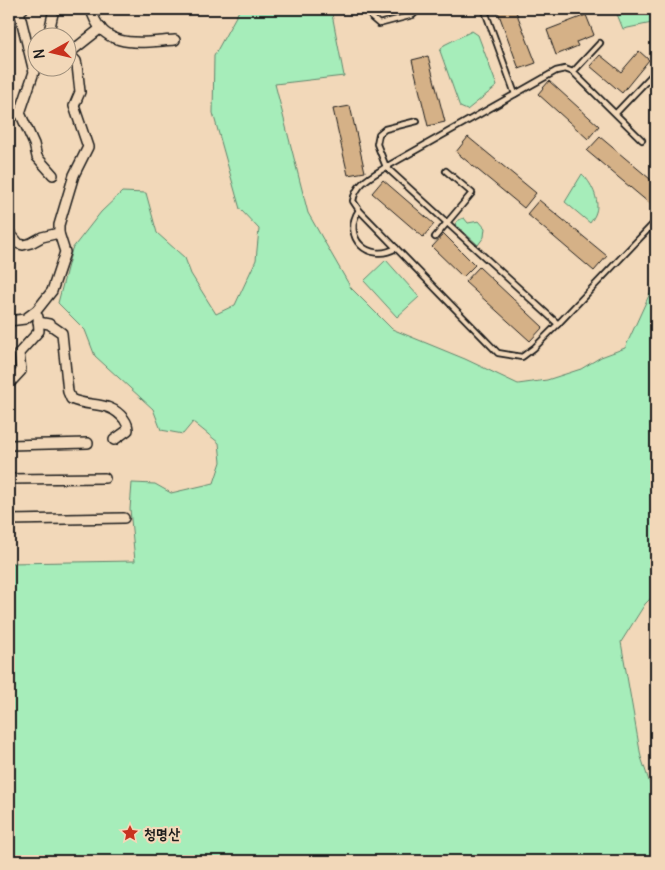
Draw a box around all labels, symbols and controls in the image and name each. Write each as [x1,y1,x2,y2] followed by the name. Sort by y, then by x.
[28,28,78,78] north arrow
[30,48,49,60] text: N
[120,823,140,843] place icon: 청명산
[144,824,180,843] place label: 청명산

